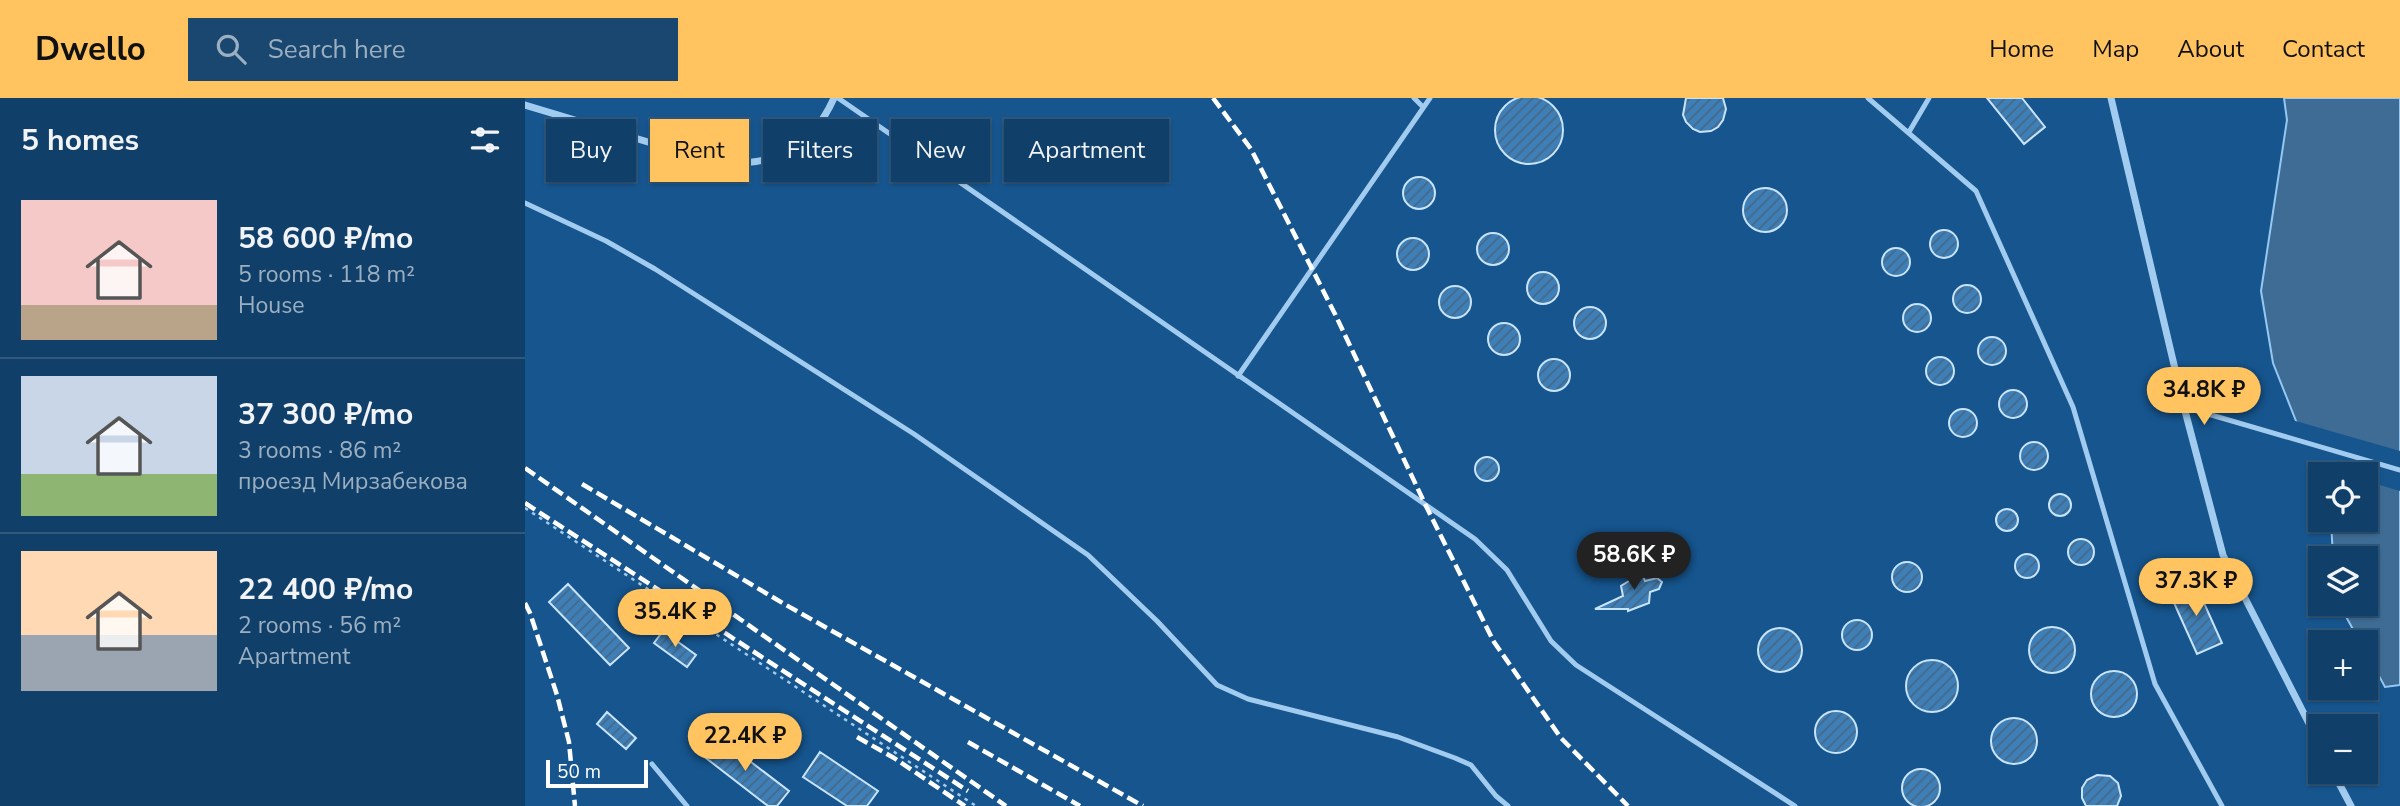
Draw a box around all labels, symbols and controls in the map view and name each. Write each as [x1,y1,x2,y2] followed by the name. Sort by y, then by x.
[188,18,678,81] search box
[35,27,146,72] text: Dwello
[212,30,250,68] icon: search
[268,32,406,67] text: Search here
[1989,33,2054,65] text: Home
[2092,33,2139,65] text: Map
[2177,33,2244,65] text: About
[2282,33,2365,65] text: Contact
[546,119,636,182] chip: Buy
[650,119,749,182] chip: Rent
[763,119,877,182] chip: Filters
[891,119,990,182] chip: New
[1004,119,1169,182] chip: Apartment
[21,120,139,161] text: 5 homes
[466,121,504,159] icon: filters
[238,218,413,259] text: 58 600 ₽/mo
[77,228,161,312] icon: home
[238,259,415,290] text: 5 rooms · 118 m²
[238,290,305,321] text: House
[2139,368,2269,427] pin: 34.8K ₽
[2163,374,2245,405] text: 34.8K ₽
[238,394,413,435] text: 37 300 ₽/mo
[77,404,161,488] icon: home
[238,435,401,466] text: 3 rooms · 86 m²
[2308,462,2378,784] map controls
[2308,462,2378,532] button: locate
[238,466,468,497] text: проезд Мирзабекова
[1569,532,1699,592] pin: 58.6K ₽
[1593,539,1675,570] text: 58.6K ₽
[2308,546,2378,616] button: layers
[2131,559,2261,618] pin: 37.3K ₽
[2155,565,2237,596] text: 37.3K ₽
[238,569,413,610] text: 22 400 ₽/mo
[77,579,161,663] icon: home
[610,589,740,649] pin: 35.4K ₽
[634,596,716,627] text: 35.4K ₽
[238,610,401,641] text: 2 rooms · 56 m²
[2308,630,2378,700] button: +
[238,641,350,672] text: Apartment
[680,714,810,773] pin: 22.4K ₽
[2308,714,2378,784] button: −
[704,720,786,751] text: 22.4K ₽
[546,757,647,789] scale bar
[557,759,601,785] text: 50 m

